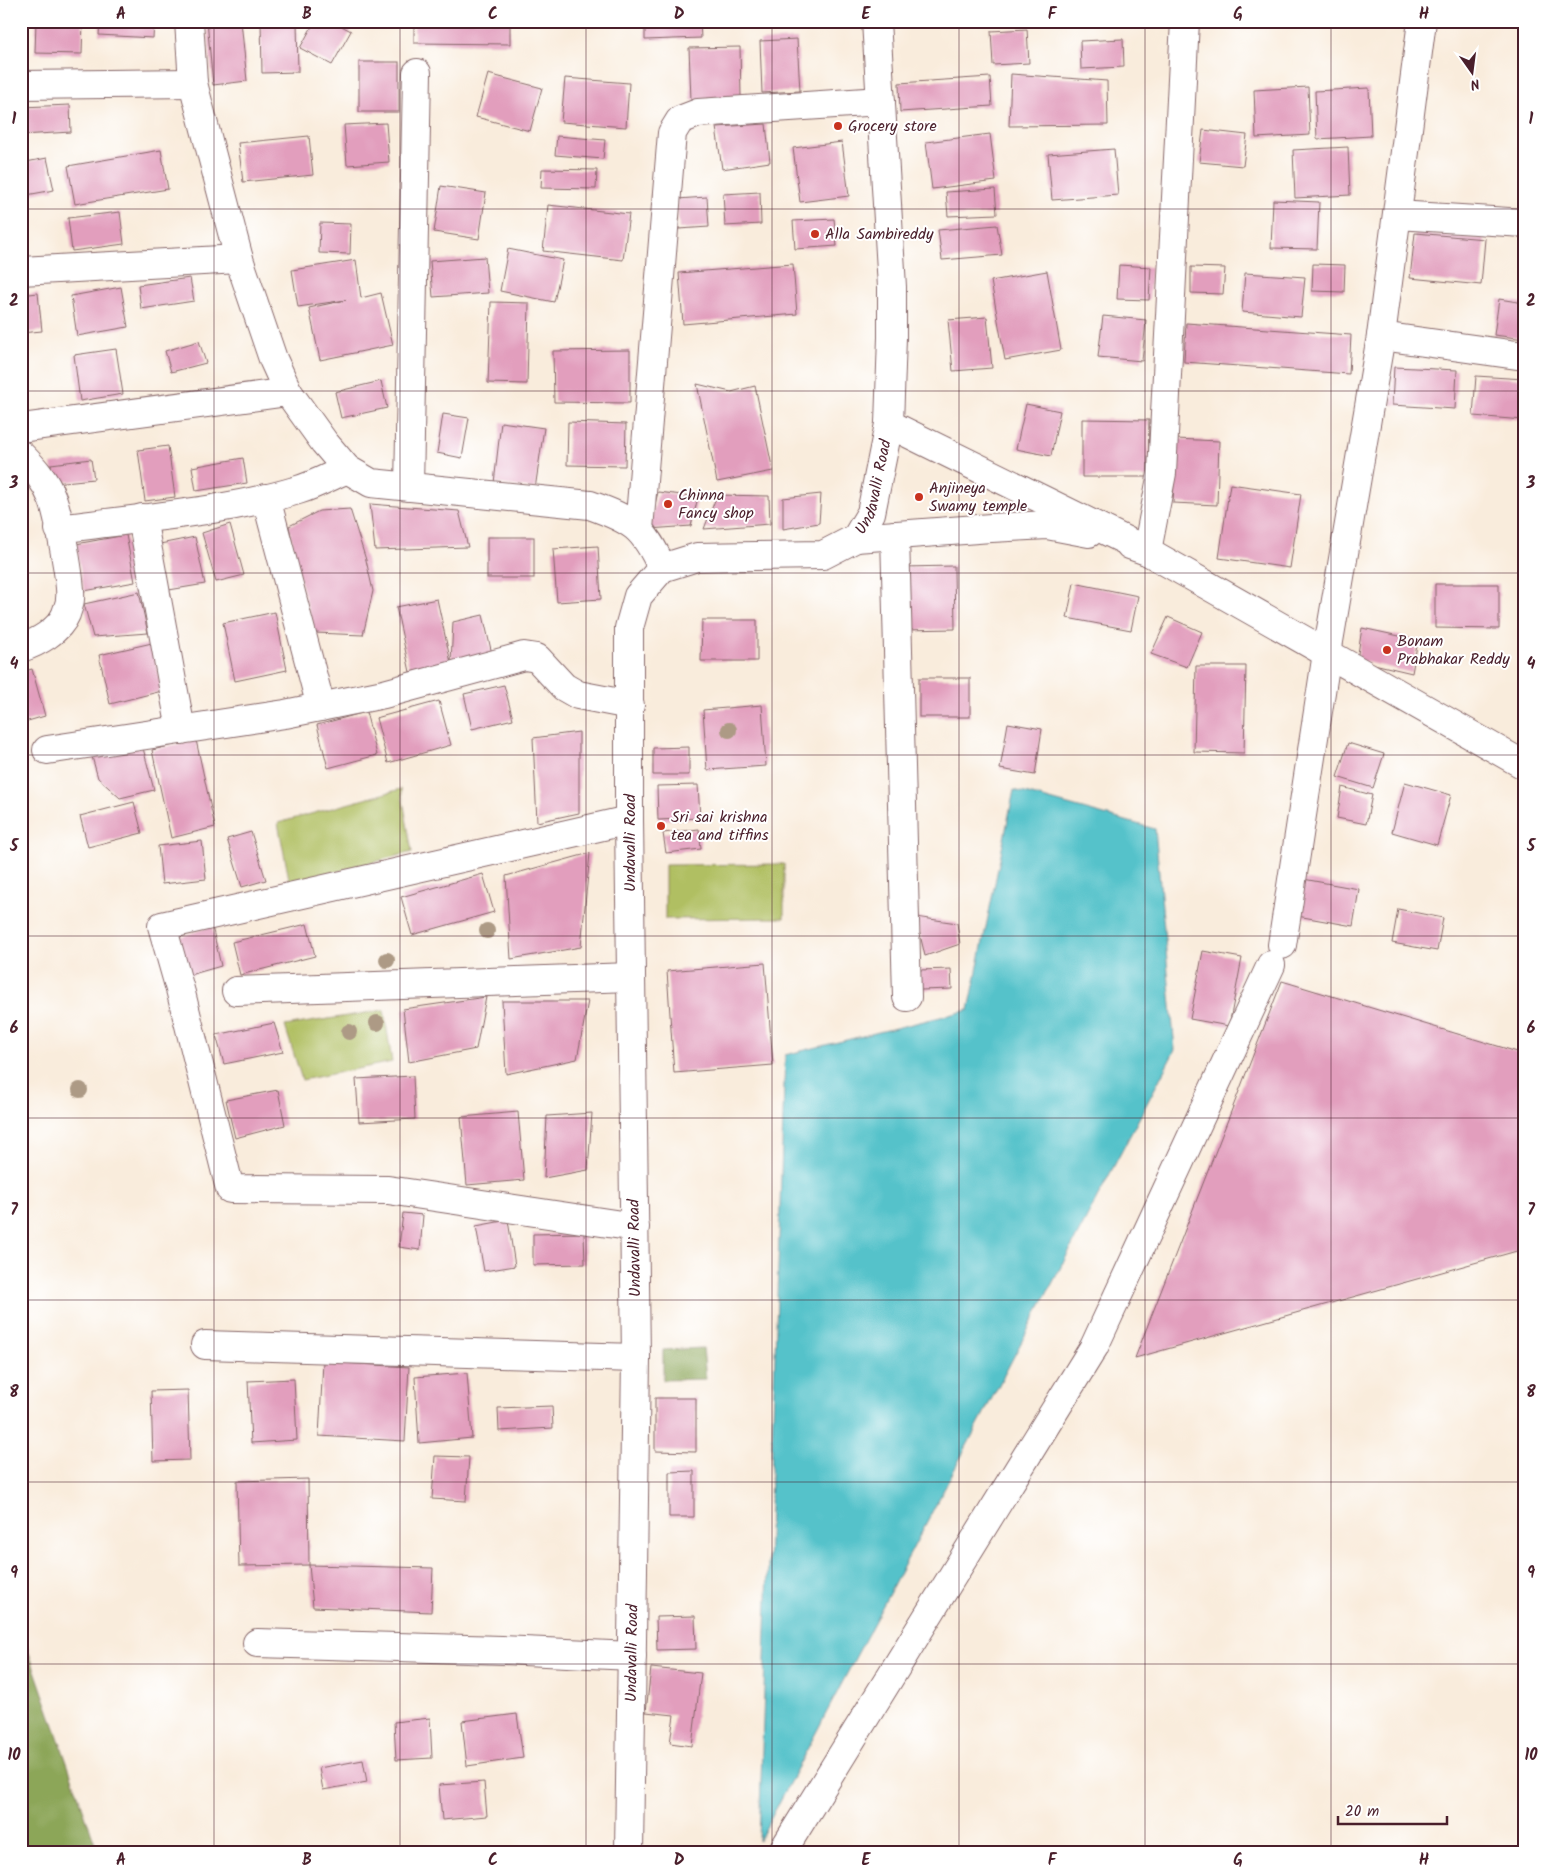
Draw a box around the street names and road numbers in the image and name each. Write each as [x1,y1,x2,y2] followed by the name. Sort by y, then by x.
[848,436,898,539] street label: Undavalli Road
[618,793,643,892] street label: Undavalli Road
[622,1198,648,1297] street label: Undavalli Road
[619,1603,645,1702] street label: Undavalli Road

